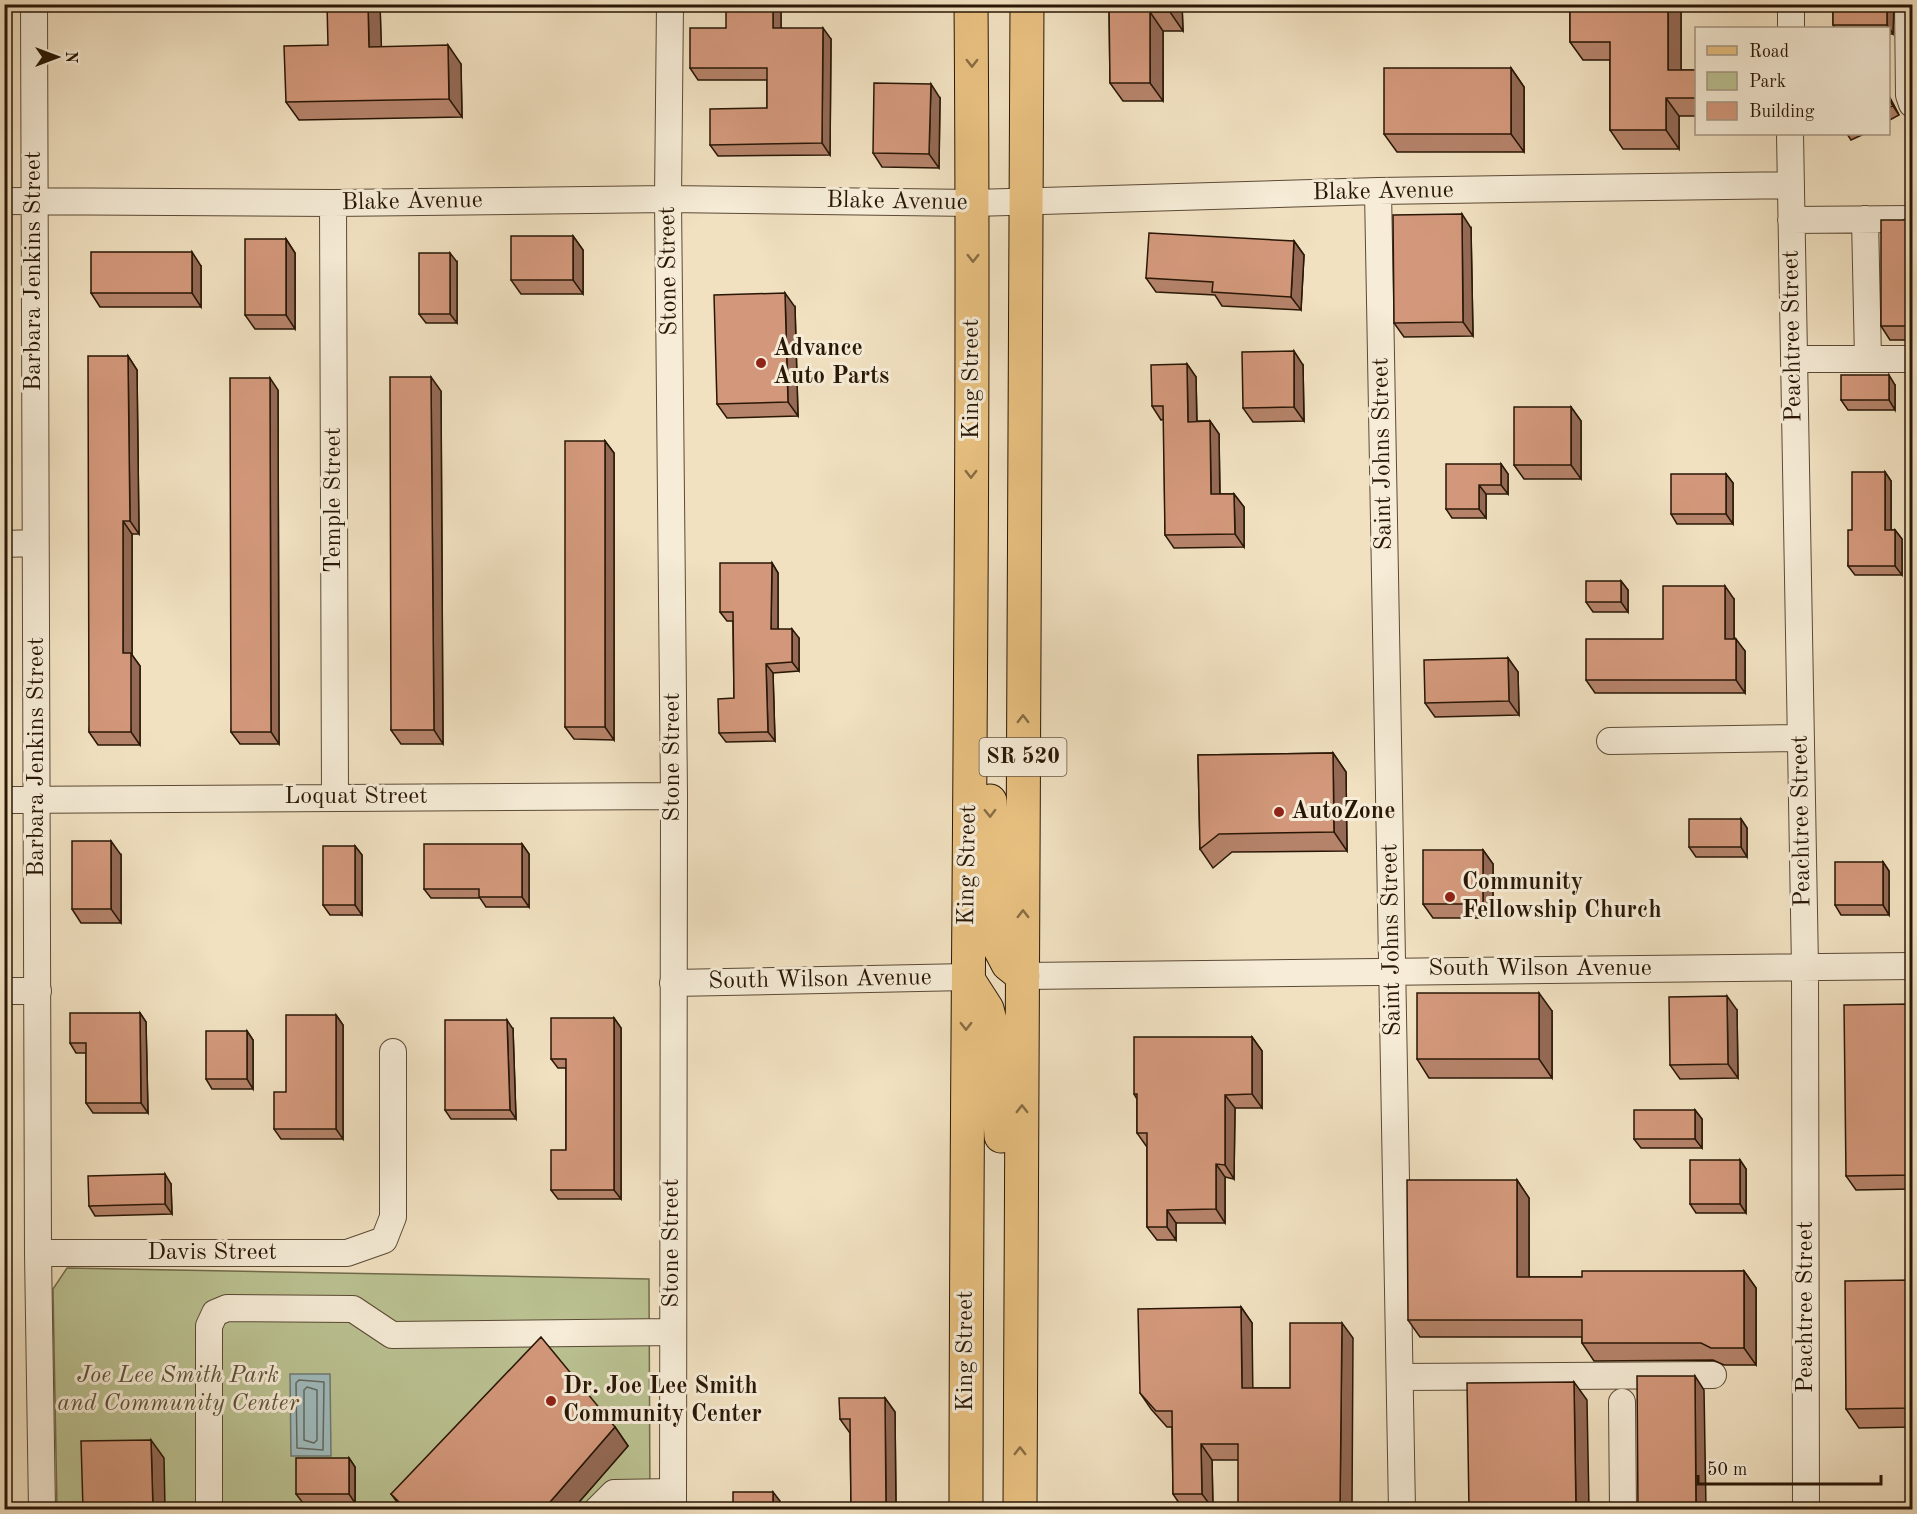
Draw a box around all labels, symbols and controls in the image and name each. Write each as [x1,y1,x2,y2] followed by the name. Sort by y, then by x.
[27,27,87,87] north arrow
[1695,27,1890,135] legend
[1749,43,1789,61] text: Road
[62,51,78,64] text: N
[966,58,978,67] one-way arrow
[1749,73,1786,91] text: Park
[1749,103,1815,121] text: Building
[22,151,46,391] street label: Barbara Jenkins Street
[1312,179,1454,205] street label: Blake Avenue
[341,189,483,215] street label: Blake Avenue
[826,189,968,215] street label: Blake Avenue
[656,206,682,336] street label: Stone Street
[1779,250,1807,422] street label: Peachtree Street
[966,253,979,262] one-way arrow
[960,319,984,439] street label: King Street
[773,337,889,389] place label: Advance Auto Parts
[754,356,768,370] marker: Advance Auto Parts
[1369,357,1397,551] street label: Saint Johns Street
[322,427,346,573] street label: Temple Street
[965,469,977,478] one-way arrow
[25,637,49,877] street label: Barbara Jenkins Street
[661,692,685,822] street label: Stone Street
[1017,715,1029,724] one-way arrow
[1788,735,1816,907] street label: Peachtree Street
[980,738,1066,776] road number: SR 520
[284,785,428,809] street label: Loquat Street
[1291,800,1396,824] place label: AutoZone
[955,804,981,926] street label: King Street
[1272,805,1286,819] marker: AutoZone
[984,809,997,818] one-way arrow
[1378,843,1406,1037] street label: Saint Johns Street
[1462,871,1662,923] place label: Community Fellowship Church
[1443,890,1457,904] marker: Community Fellowship Church
[1017,910,1029,919] one-way arrow
[1428,957,1652,981] street label: South Wilson Avenue
[708,966,932,994] street label: South Wilson Avenue
[960,1021,973,1030] one-way arrow
[1016,1105,1028,1114] one-way arrow
[660,1178,684,1308] street label: Stone Street
[1794,1221,1818,1393] street label: Peachtree Street
[147,1241,277,1265] street label: Davis Street
[954,1291,978,1411] street label: King Street
[57,1364,299,1416] park label: Joe Lee Smith Park and Community Center
[563,1375,762,1427] place label: Dr. Joe Lee Smith Community Center
[544,1394,558,1408] marker: Dr. Joe Lee Smith Community Center
[1014,1446,1026,1455] one-way arrow
[1698,1448,1881,1486] scale bar
[1707,1461,1747,1479] text: 50 m

